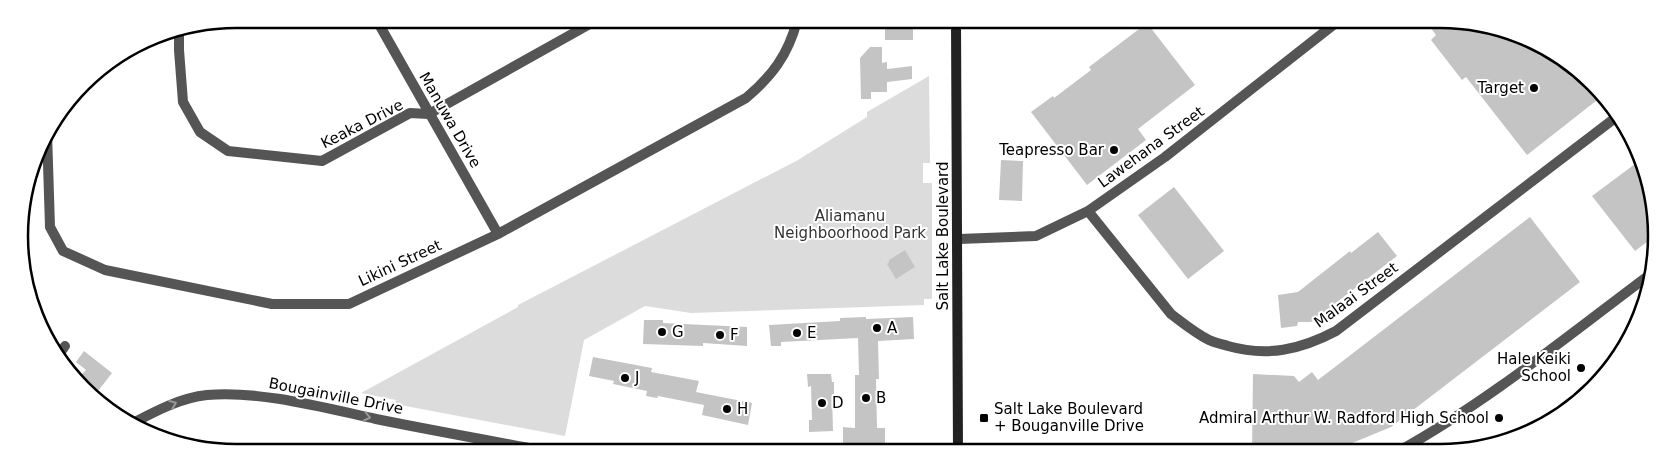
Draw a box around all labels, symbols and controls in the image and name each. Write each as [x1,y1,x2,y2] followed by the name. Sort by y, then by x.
[415,69,485,171] street label: Manuwa Drive
[1477,79,1524,97] place label: Target
[1528,82,1540,94] marker: Target
[318,96,406,152] street label: Keaka Drive
[1094,102,1208,192] street label: Lawehana Street
[998,141,1105,159] place label: Teapresso Bar
[1108,144,1120,156] marker: Teapresso Bar
[934,161,952,311] street label: Salt Lake Boulevard
[774,207,926,242] park label: Aliamanu Neighboorhood Park
[356,236,444,290] street label: Likini Street
[1311,258,1402,331] street label: Malaai Street
[887,319,898,337] place label: A
[871,322,883,334] marker: A
[672,323,684,341] place label: G
[807,324,816,342] place label: E
[656,326,668,338] marker: G
[730,326,739,344] place label: F
[791,327,803,339] marker: E
[714,329,726,341] marker: F
[1497,350,1571,385] place label: Hale Keiki School
[1575,362,1587,374] marker: Hale Keiki School
[634,369,639,387] place label: J
[619,372,631,384] marker: J
[267,374,405,418] street label: Bougainville Drive
[876,389,886,407] place label: B
[860,392,872,404] marker: B
[832,394,844,412] place label: D
[816,397,828,409] marker: D
[168,400,177,410] one-way arrow
[737,400,748,418] place label: H
[994,400,1144,435] place label: Salt Lake Boulevard + Bouganville Drive
[721,403,733,415] marker: H
[1199,409,1489,427] place label: Admiral Arthur W. Radford High School
[363,411,372,422] one-way arrow
[978,412,990,424] marker: Salt Lake Boulevard + Bouganville Drive
[1493,412,1505,424] marker: Admiral Arthur W. Radford High School

